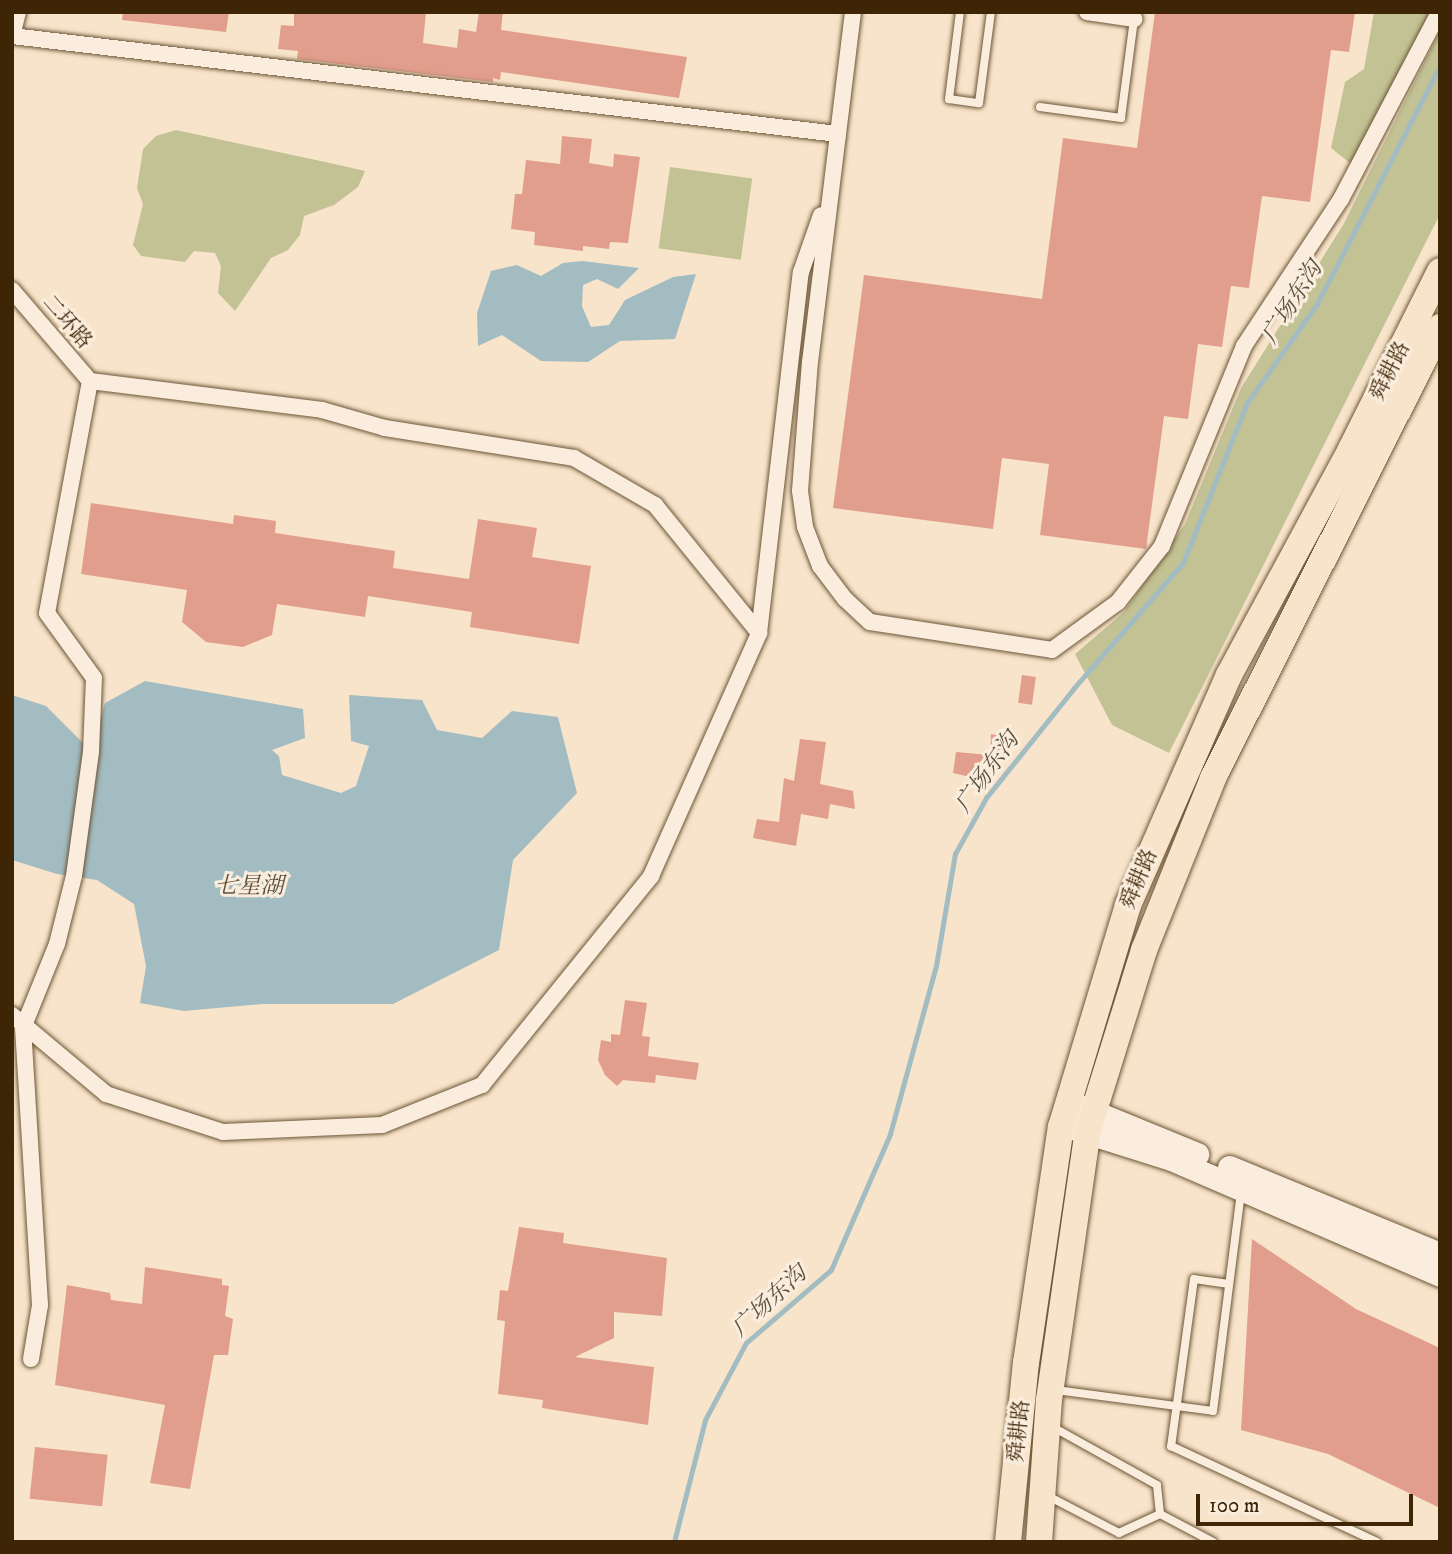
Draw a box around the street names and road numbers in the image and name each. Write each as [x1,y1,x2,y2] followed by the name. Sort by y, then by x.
[37,290,97,354] street label: 二环路
[1364,337,1416,405] street label: 舜耕路
[1115,845,1163,913] street label: 舜耕路
[1003,1398,1035,1464] street label: 舜耕路

